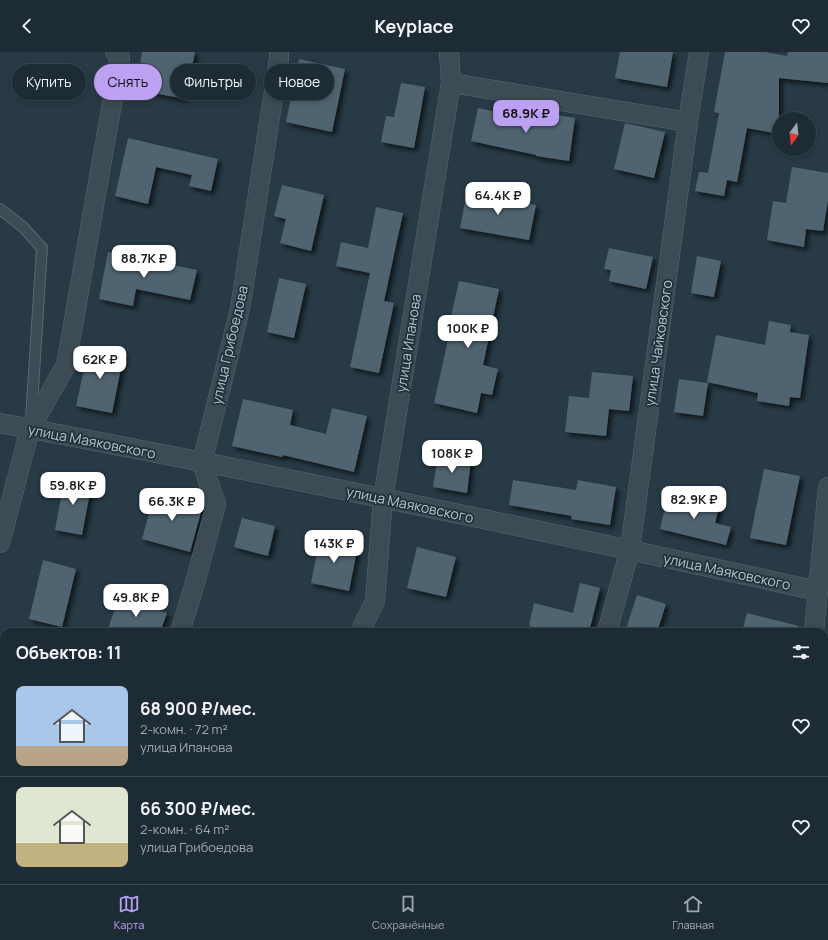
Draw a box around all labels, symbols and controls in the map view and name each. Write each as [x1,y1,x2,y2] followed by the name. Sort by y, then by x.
[374,14,454,38] text: Keyplace
[16,15,38,37] icon: back
[790,15,812,37] icon: heart
[12,64,86,100] chip: Купить
[94,64,162,100] chip: Снять
[170,64,256,100] chip: Фильтры
[264,64,334,100] chip: Новое
[489,100,563,134] pin: 68.9K ₽
[502,104,550,122] text: 68.9K ₽
[772,112,816,156] north arrow
[772,112,816,156] map controls
[461,182,535,216] pin: 64.4K ₽
[474,186,522,204] text: 64.4K ₽
[107,245,181,279] pin: 88.7K ₽
[121,249,167,267] text: 88.7K ₽
[640,279,676,407] street label: улица Чайковского
[206,283,252,407] street label: улица Грибоедова
[391,292,425,394] street label: улица Ипанова
[435,315,501,349] pin: 100K ₽
[447,319,489,337] text: 100K ₽
[72,346,128,380] pin: 62K ₽
[82,350,118,368] text: 62K ₽
[27,419,157,463] street label: улица Маяковского
[419,440,485,474] pin: 108K ₽
[431,444,473,462] text: 108K ₽
[36,472,110,506] pin: 59.8K ₽
[49,476,97,494] text: 59.8K ₽
[345,481,475,527] street label: улица Маяковского
[657,486,731,520] pin: 82.9K ₽
[135,488,209,522] pin: 66.3K ₽
[670,490,718,508] text: 82.9K ₽
[148,492,196,510] text: 66.3K ₽
[301,530,367,564] pin: 143K ₽
[314,534,354,552] text: 143K ₽
[662,548,792,594] street label: улица Маяковского
[99,584,173,618] pin: 49.8K ₽
[112,588,160,606] text: 49.8K ₽
[16,641,121,664] text: Объектов: 11
[790,641,812,663] icon: filters
[140,697,256,720] text: 68 900 ₽/мес.
[48,702,96,750] icon: home
[790,715,812,737] icon: heart
[140,720,228,738] text: 2-комн. · 72 m²
[140,738,232,756] text: улица Ипанова
[140,797,256,820] text: 66 300 ₽/мес.
[48,803,96,851] icon: home
[790,816,812,838] icon: heart
[140,820,230,838] text: 2-комн. · 64 m²
[140,838,253,856] text: улица Грибоедова
[114,893,144,932] tab: Карта
[372,893,445,932] tab: Сохранённые
[672,893,714,932] tab: Главная

